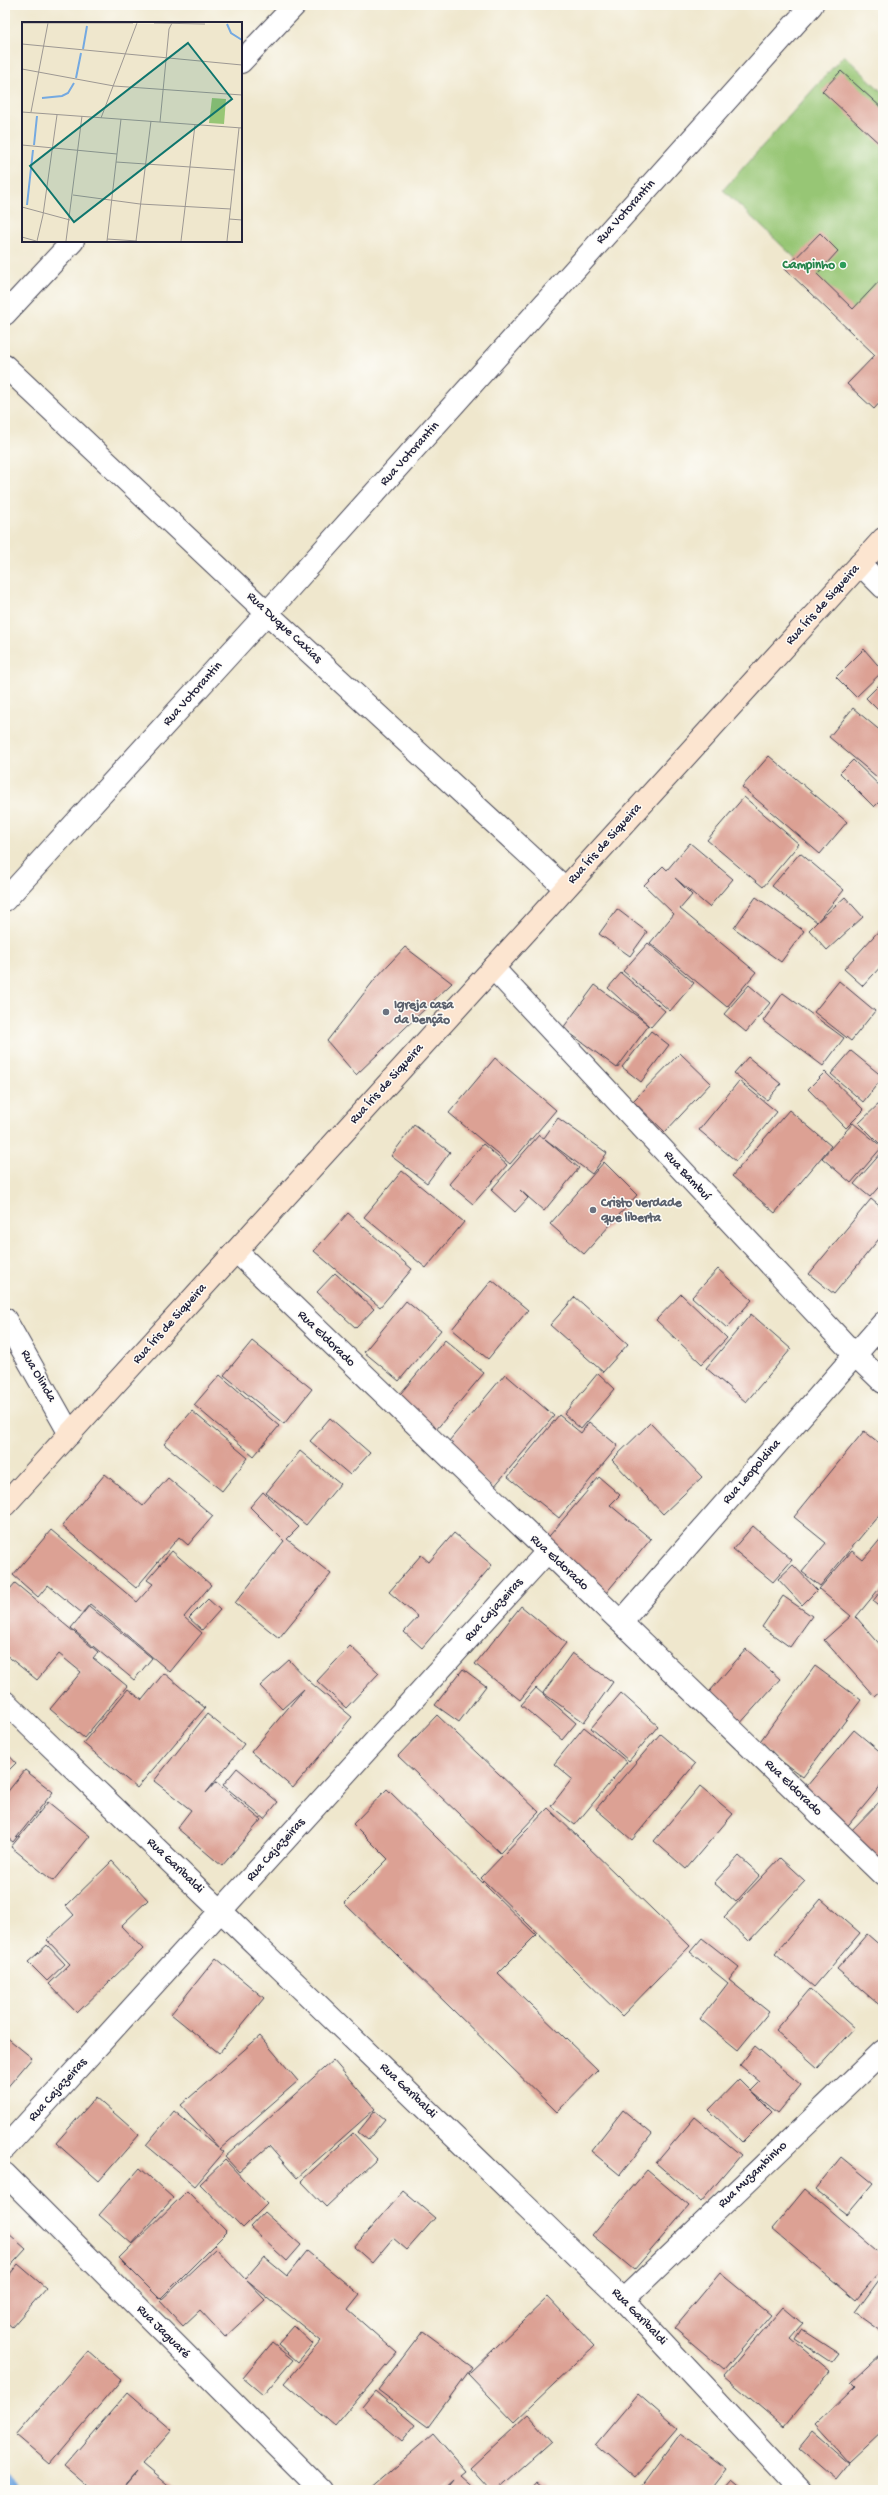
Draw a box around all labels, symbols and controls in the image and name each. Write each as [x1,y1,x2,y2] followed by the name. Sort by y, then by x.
[22,22,242,242] inset map
[593,176,659,247] street label: Rua Votorantin
[781,258,835,274] place label: Campinho
[838,260,848,270] marker: Campinho
[377,418,443,489] street label: Rua Votorantin
[782,560,864,648] street label: Rua Íris de Siqueira
[243,589,326,668] street label: Rua Duque Caxias
[160,658,226,729] street label: Rua Votorantin
[564,799,646,887] street label: Rua Íris de Siqueira
[394,998,454,1028] place label: Igreja casa da benção
[381,1007,391,1017] marker: Igreja casa da benção
[346,1039,428,1127] street label: Rua Íris de Siqueira
[660,1148,714,1205] street label: Rua Bambuí
[600,1196,683,1226] place label: Cristo verdade que liberta
[588,1205,598,1215] marker: Cristo verdade que liberta
[129,1279,211,1367] street label: Rua Íris de Siqueira
[294,1308,358,1371] street label: Rua Eldorado
[17,1347,59,1405] street label: Rua Olinda
[720,1436,785,1508] street label: Rua Leopoldina
[527,1532,592,1594] street label: Rua Eldorado
[462,1574,527,1645] street label: Rua Cajazeiras
[761,1757,825,1820] street label: Rua Eldorado
[244,1814,309,1885] street label: Rua Cajazeiras
[143,1835,207,1897] street label: Rua Garibaldi
[26,2054,91,2125] street label: Rua Cajazeiras
[376,2060,440,2122] street label: Rua Garibaldi
[715,2138,791,2212] street label: Rua Muzambinho
[608,2285,670,2349] street label: Rua Garibaldi
[133,2302,193,2362] street label: Rua Jaguaré

